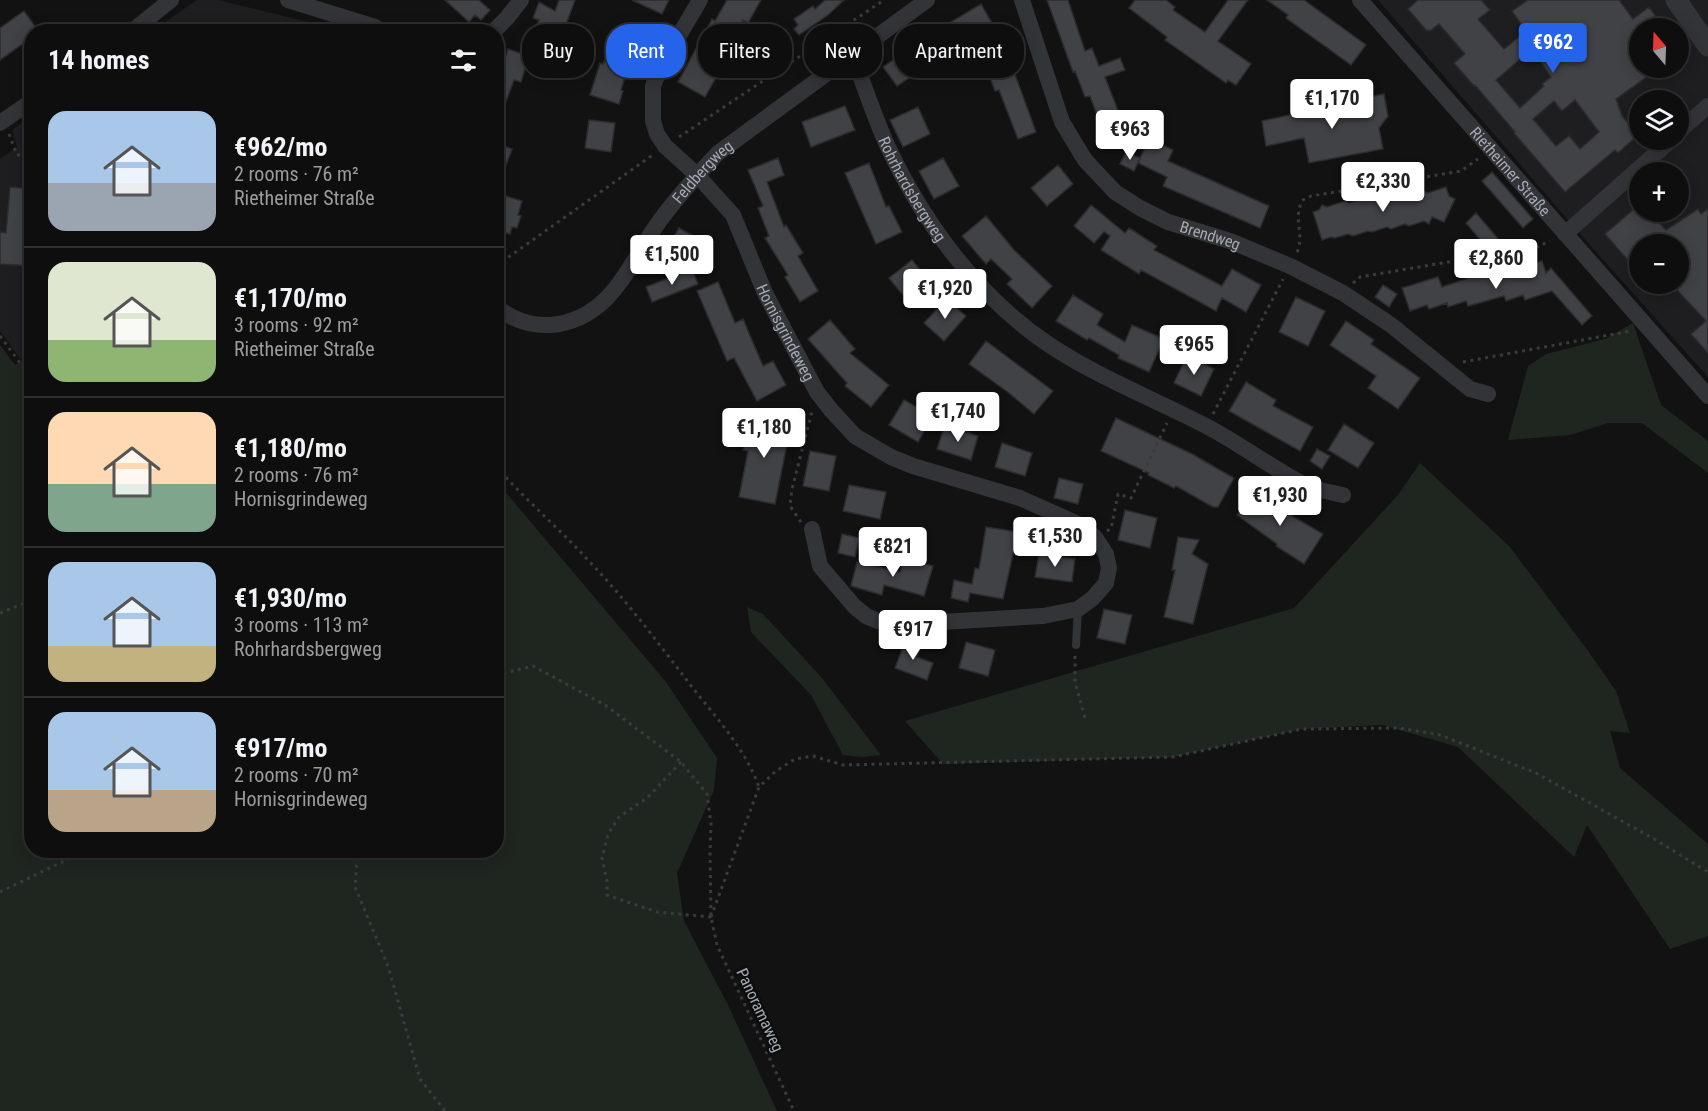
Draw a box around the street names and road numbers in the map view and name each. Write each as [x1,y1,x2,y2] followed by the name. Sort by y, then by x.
[1466,123,1555,220] street label: Rietheimer Straße
[875,133,950,245] street label: Rohrhardsbergweg
[668,136,737,207] street label: Feldbergweg
[1178,217,1244,254] street label: Brendweg
[753,281,819,384] street label: Hornisgrindeweg
[732,965,788,1055] street label: Panoramaweg

